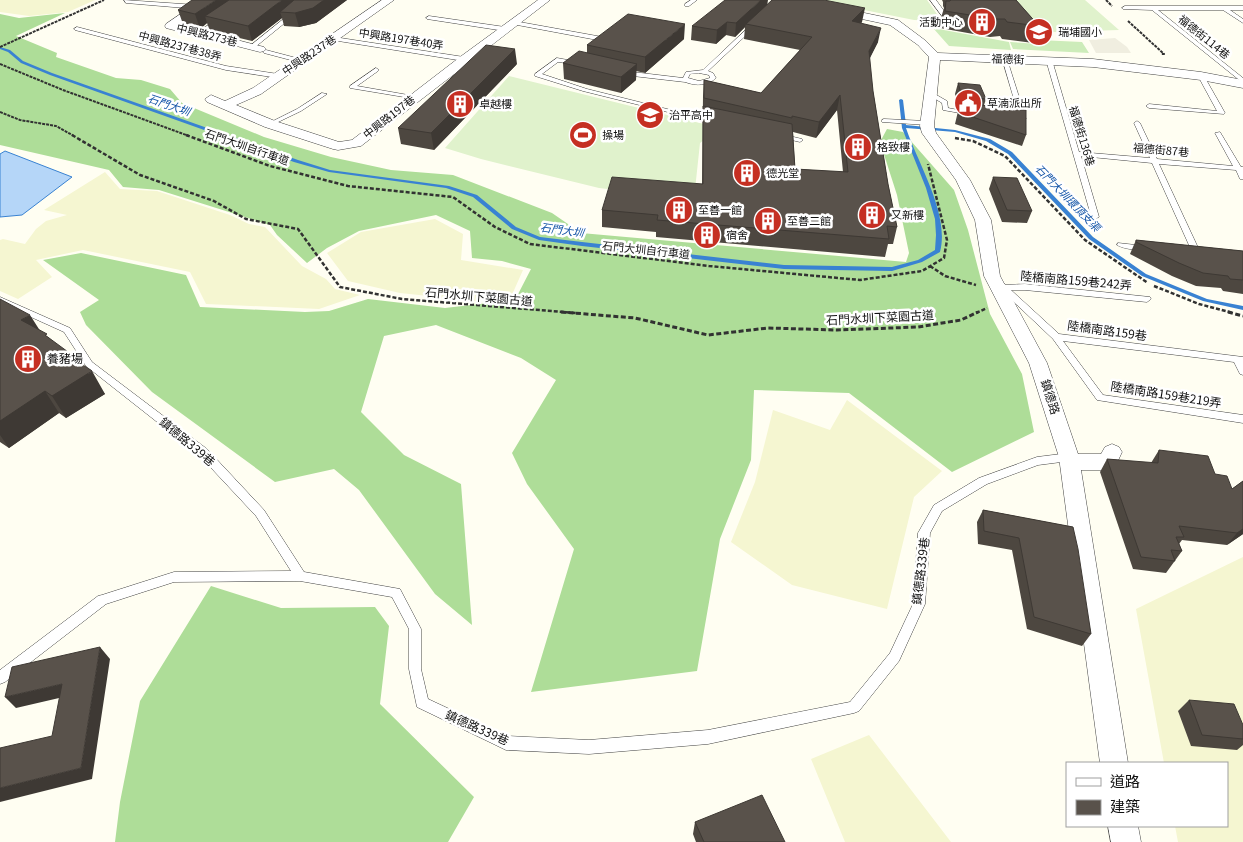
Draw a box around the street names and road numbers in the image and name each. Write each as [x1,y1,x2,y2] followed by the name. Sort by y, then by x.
[1175,10,1234,62] street label: 福德街114巷
[175,19,239,49] street label: 中興路273巷
[358,23,445,53] street label: 中興路197巷40弄
[137,26,224,64] street label: 中興路237巷38弄
[278,30,339,78] street label: 中興路237巷
[991,49,1025,67] street label: 福德街
[359,91,418,142] street label: 中興路197巷
[1066,104,1100,168] street label: 福德街136巷
[203,124,292,168] street label: 石門大圳自行車道
[1132,139,1190,159] street label: 福德街87巷
[602,236,691,262] street label: 石門大圳自行車道
[1020,266,1133,293] street label: 陸橋南路159巷242弄
[425,282,534,309] street label: 石門水圳下菜園古道
[826,305,934,328] street label: 石門水圳下菜園古道
[1066,316,1148,343] street label: 陸橋南路159巷
[1110,376,1223,411] street label: 陸橋南路159巷219弄
[1038,377,1065,416] street label: 鎮德路
[156,412,219,469] street label: 鎮德路339巷
[907,536,932,606] street label: 鎮德路339巷
[443,705,512,748] street label: 鎮德路339巷

